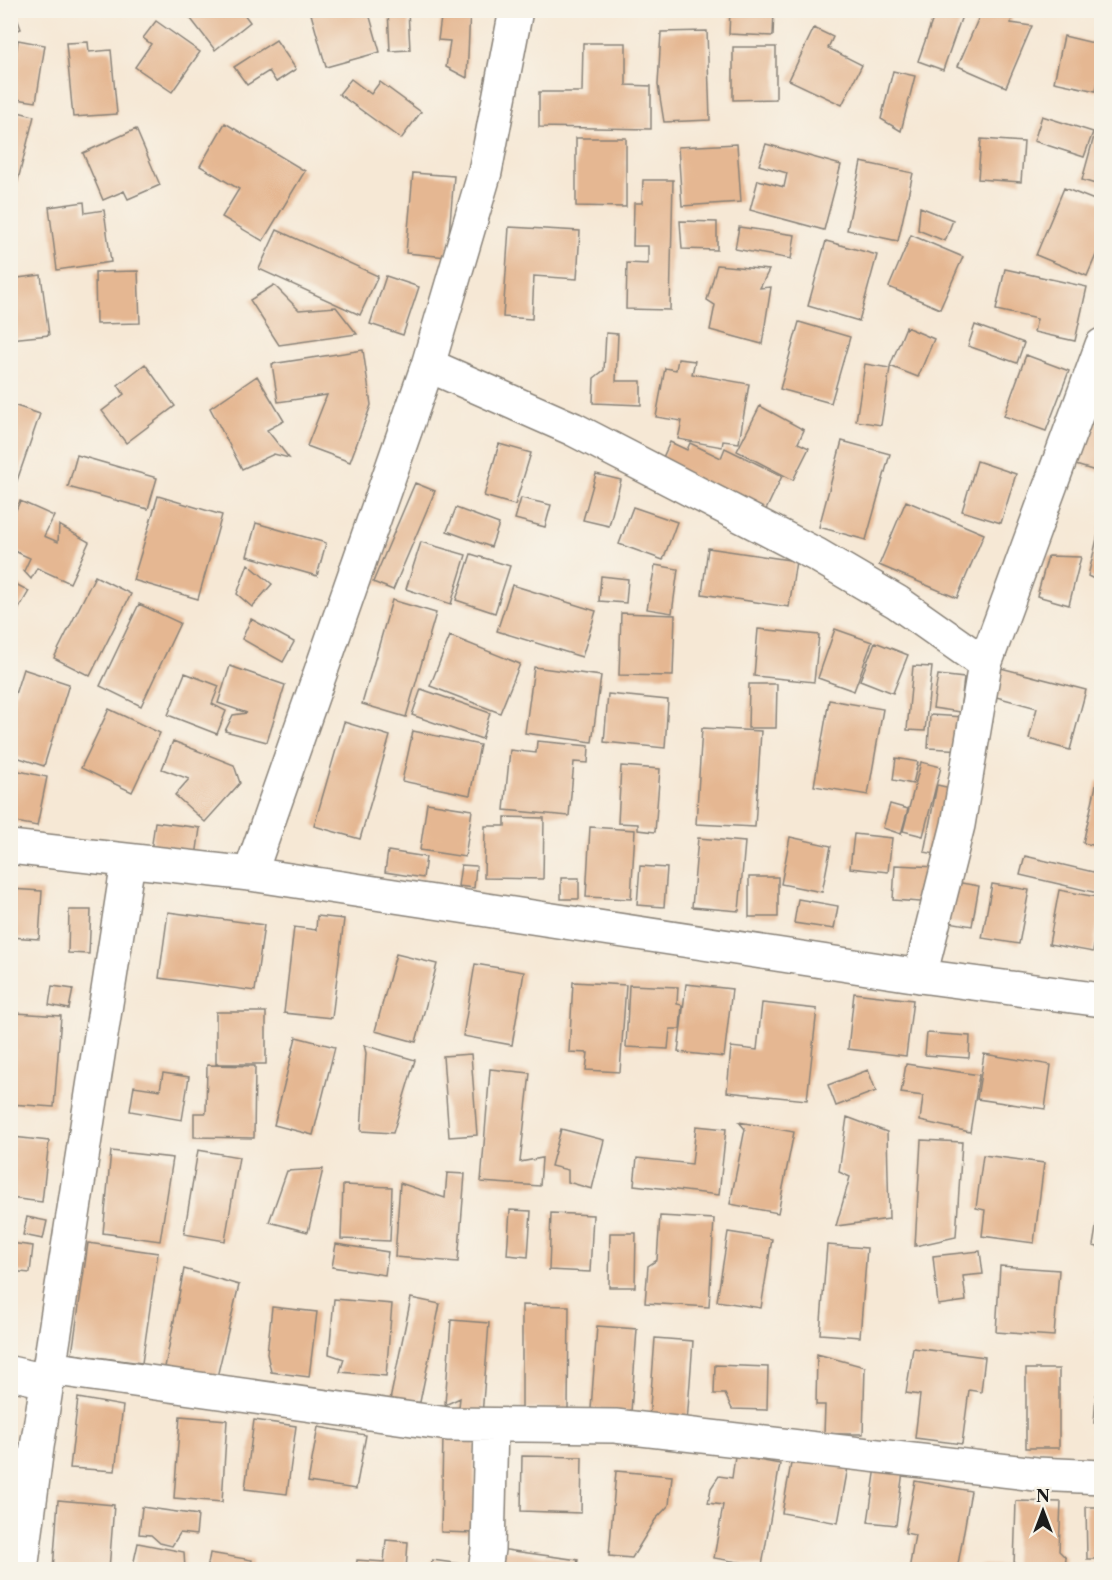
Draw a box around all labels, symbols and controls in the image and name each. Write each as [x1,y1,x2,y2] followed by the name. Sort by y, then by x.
[1013,1481,1073,1541] north arrow
[1036,1486,1050,1506] text: N

